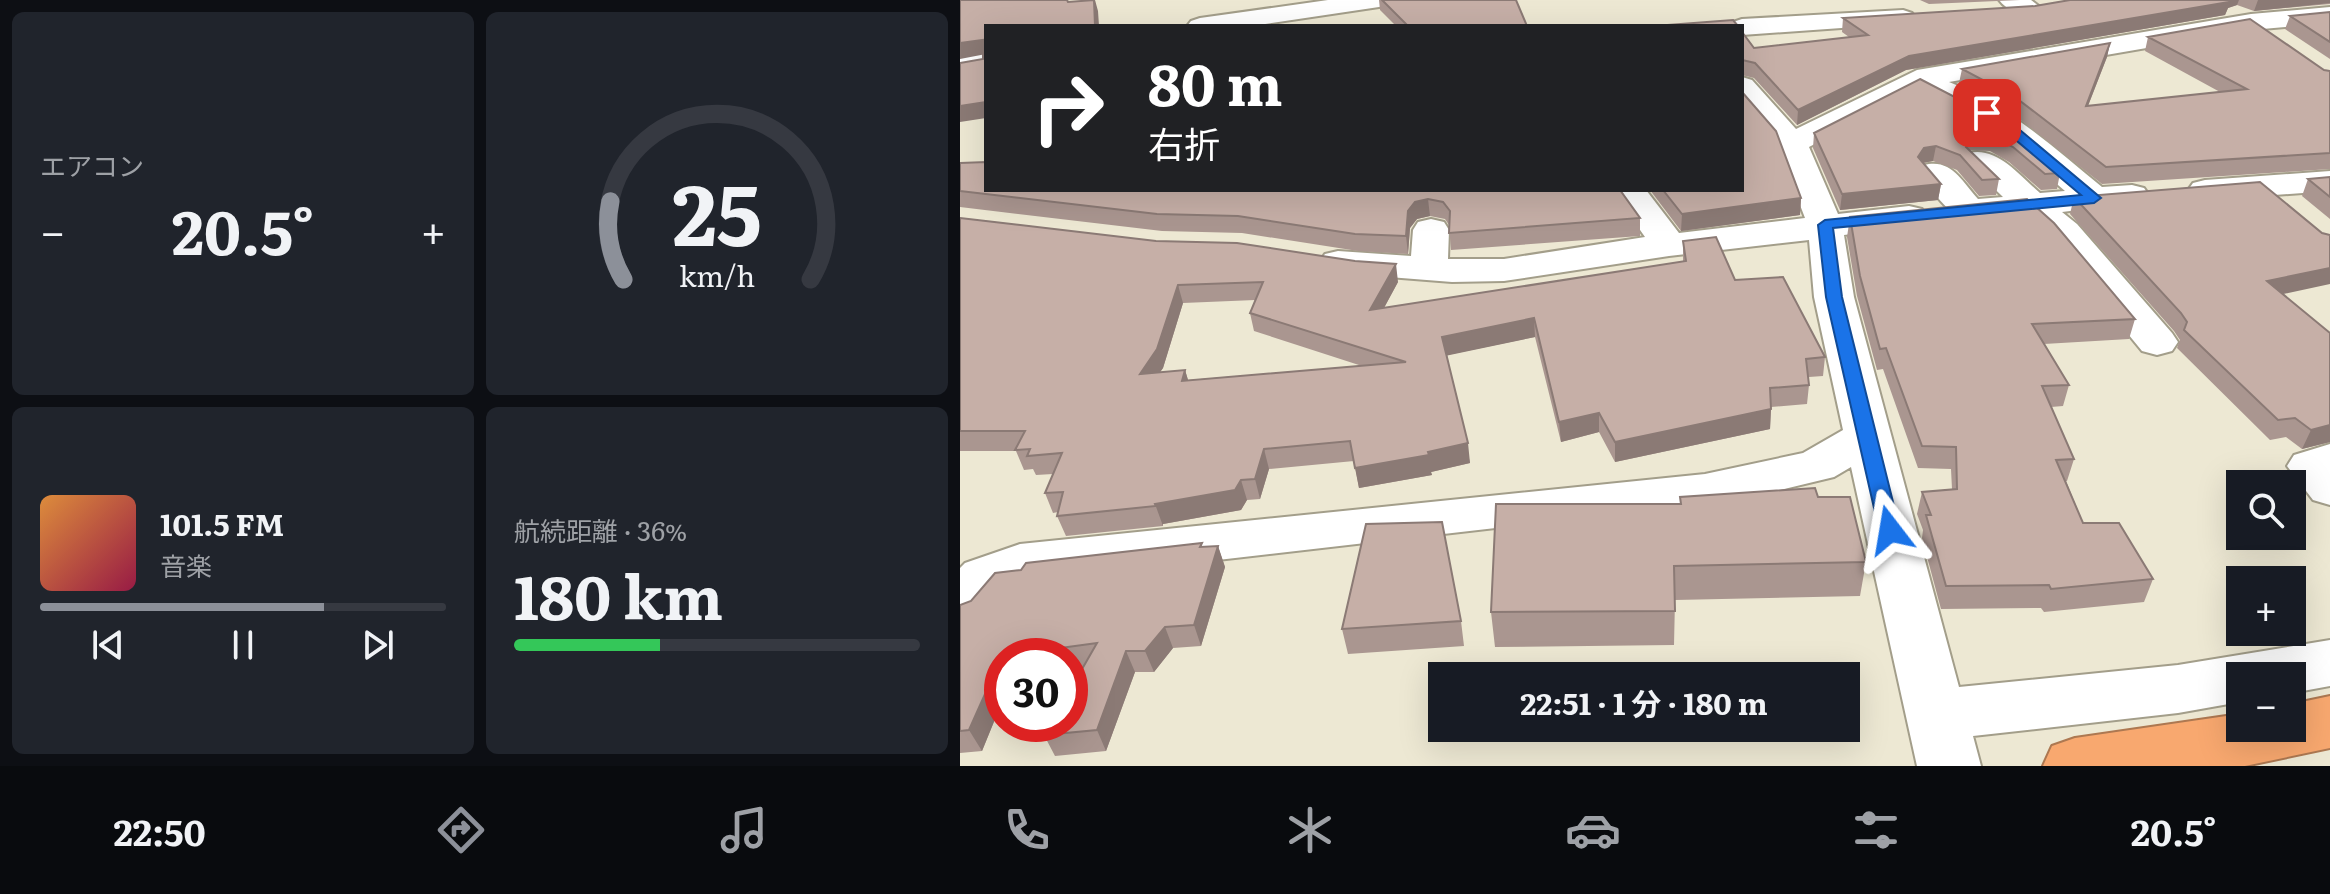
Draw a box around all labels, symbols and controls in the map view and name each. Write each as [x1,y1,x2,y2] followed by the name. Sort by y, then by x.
[1148,40,1283,123] text: 80 m
[1016,56,1120,160] icon: right
[1953,79,2021,147] pin
[1965,91,2009,135] icon: arrive
[1148,116,1220,169] text: 右折
[40,145,144,184] text: エアコン
[672,147,762,271] text: 25
[172,184,314,273] text: 20.5°
[40,196,66,262] text: −
[420,196,446,262] text: +
[679,253,755,296] text: km/h
[2226,470,2306,742] map controls
[2226,470,2306,550] button: search
[1848,488,1932,572] position arrow
[160,501,284,545] text: 101.5 FM
[514,510,687,549] text: 航続距離 · 36%
[160,545,212,584] text: 音楽
[514,549,723,638] text: 180 km
[2226,566,2306,646] button: +
[86,623,130,667] icon: previous
[221,623,265,667] icon: pause
[356,623,400,667] icon: next
[984,638,1088,742] speed limit sign: 30
[2226,662,2306,742] button: −
[1520,680,1768,724] text: 22:51 · 1 分 · 180 m
[433,802,489,858] icon: directions
[716,802,772,858] icon: music
[999,802,1055,858] icon: phone
[1282,802,1338,858] icon: climate
[1565,802,1621,858] icon: car
[1848,802,1904,858] icon: filters
[114,804,206,857] text: 22:50
[2131,804,2216,857] text: 20.5°

